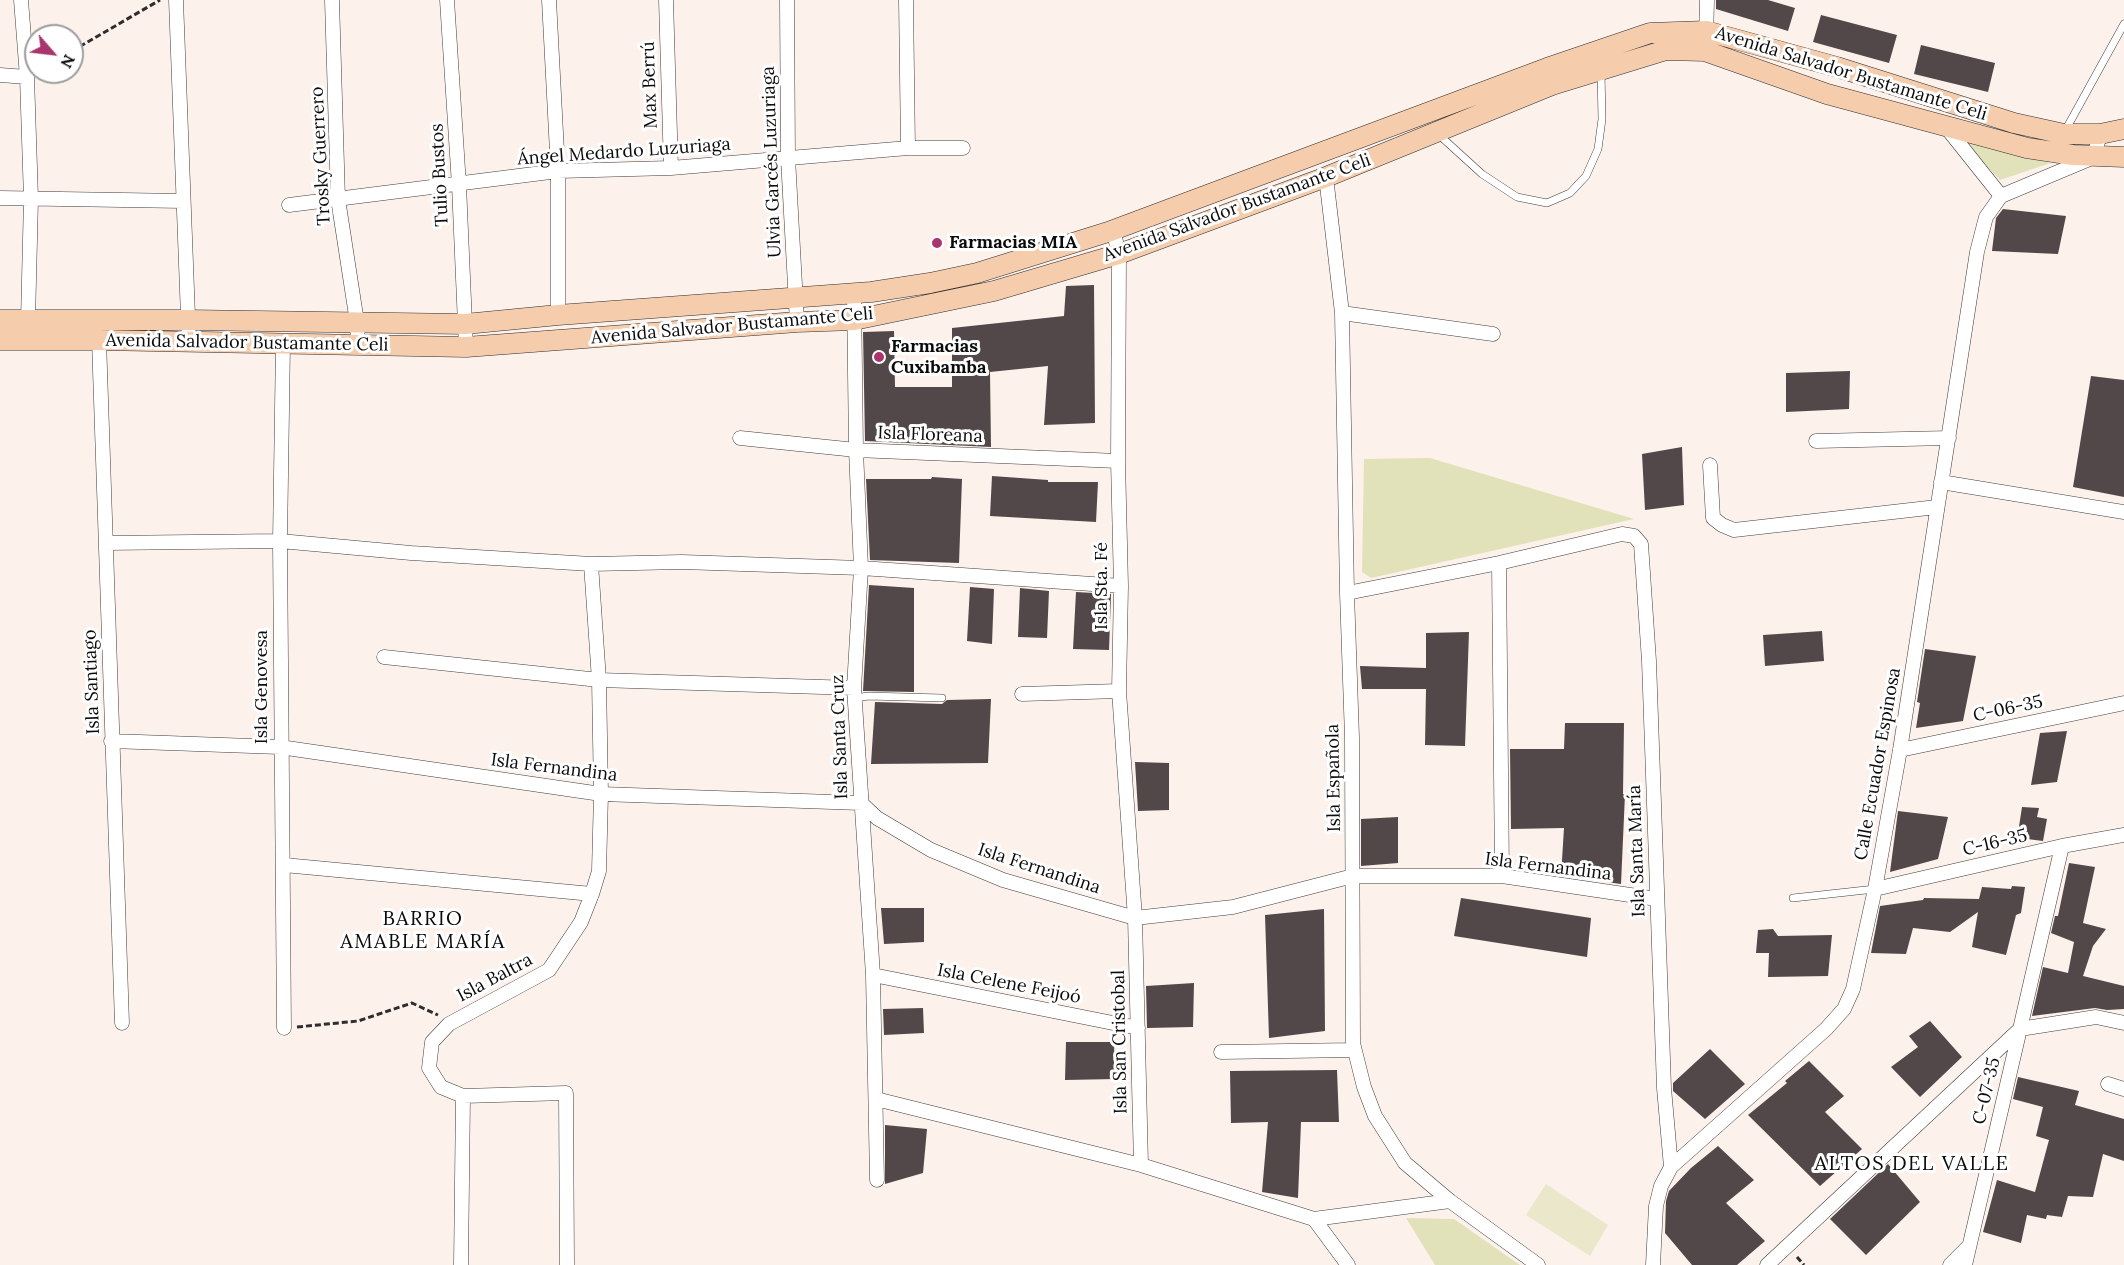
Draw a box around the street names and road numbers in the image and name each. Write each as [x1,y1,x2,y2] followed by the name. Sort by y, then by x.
[1712,22,1990,126] street label: Avenida Salvador Bustamante Celi
[638,41,662,129] street label: Max Berrú
[758,66,786,258] street label: Ulvia Garcés Luzuriaga
[307,86,335,226] street label: Trosky Guerrero
[427,123,453,227] street label: Tulio Bustos
[517,134,731,170] street label: Ángel Medardo Luzuriaga
[1100,149,1374,267] street label: Avenida Salvador Bustamante Celi
[590,303,874,349] street label: Avenida Salvador Bustamante Celi
[105,330,389,356] street label: Avenida Salvador Bustamante Celi
[877,422,983,448] street label: Isla Floreana
[1091,542,1113,630] street label: Isla Sta. Fé
[79,629,105,735] street label: Isla Santiago
[251,630,273,744] street label: Isla Genovesa
[1850,666,1906,862] street label: Calle Ecuador Espinosa
[827,674,853,800] street label: Isla Santa Cruz
[1971,691,2045,727] street label: C-06-35
[1322,724,1346,832] street label: Isla Española
[489,750,619,786] street label: Isla Fernandina
[1624,785,1650,917] street label: Isla Santa María
[1961,825,2029,861] street label: C-16-35
[975,839,1103,899] street label: Isla Fernandina
[1483,849,1613,885] street label: Isla Fernandina
[454,949,536,1007] street label: Isla Baltra
[935,959,1083,1009] street label: Isla Celene Feijoó
[1108,970,1132,1114] street label: Isla San Cristobal
[1969,1055,2005,1127] street label: C-07-35

